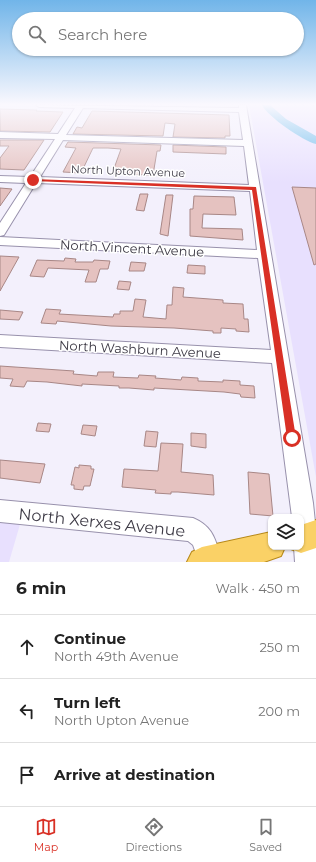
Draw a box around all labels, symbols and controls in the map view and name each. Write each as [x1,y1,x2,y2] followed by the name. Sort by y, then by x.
[12,12,304,56] search box
[26,23,48,45] icon: search
[58,25,147,44] text: Search here
[71,162,186,180] street label: North Upton Avenue
[24,171,42,189] route end
[60,236,205,260] street label: North Vincent Avenue
[59,337,221,361] street label: North Washburn Avenue
[283,429,301,447] route start
[18,504,186,541] street label: North Xerxes Avenue
[268,514,304,550] map controls
[268,514,304,550] button: layers
[16,578,66,598] text: 6 min
[216,580,300,596] text: Walk · 450 m
[54,629,126,648] text: Continue
[16,636,38,658] icon: ahead
[259,639,300,655] text: 250 m
[54,648,179,664] text: North 49th Avenue
[54,693,121,712] text: Turn left
[16,700,38,722] icon: left
[258,703,300,719] text: 200 m
[54,712,189,728] text: North Upton Avenue
[16,764,38,786] icon: arrive
[54,765,215,784] text: Arrive at destination
[34,816,58,854] tab: Map
[126,816,182,854] tab: Directions
[249,816,282,854] tab: Saved

